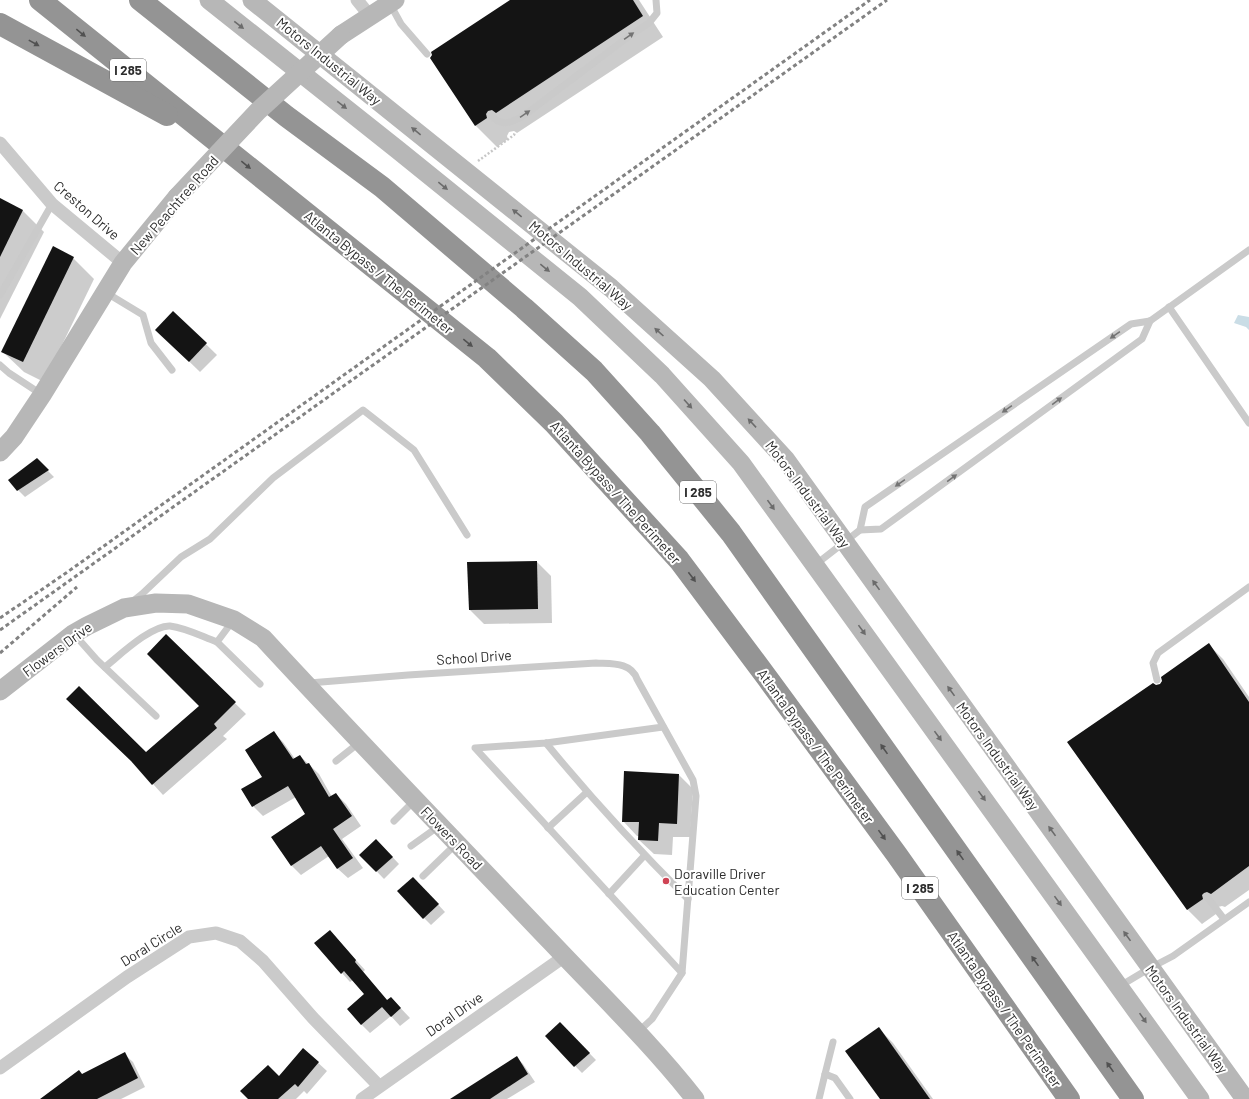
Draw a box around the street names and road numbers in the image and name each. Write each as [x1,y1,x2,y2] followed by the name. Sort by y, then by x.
[273,14,385,109] street label: Motors Industrial Way
[110,59,146,81] road number: I 285
[126,152,222,258] street label: New Peachtree Road
[51,177,123,243] street label: Creston Drive
[301,207,457,337] street label: Atlanta Bypass / The Perimeter
[526,217,637,314] street label: Motors Industrial Way
[547,417,685,567] street label: Atlanta Bypass / The Perimeter
[762,437,854,551] street label: Motors Industrial Way
[680,481,716,503] road number: I 285
[19,618,95,680] street label: Flowers Drive
[436,646,512,668] street label: School Drive
[754,665,878,827] street label: Atlanta Bypass / The Perimeter
[953,699,1043,814] street label: Motors Industrial Way
[418,803,486,873] street label: Flowers Road
[902,877,938,899] road number: I 285
[117,918,185,970] street label: Doral Circle
[944,928,1066,1090] street label: Atlanta Bypass / The Perimeter
[1142,962,1232,1077] street label: Motors Industrial Way
[422,988,486,1040] street label: Doral Drive

